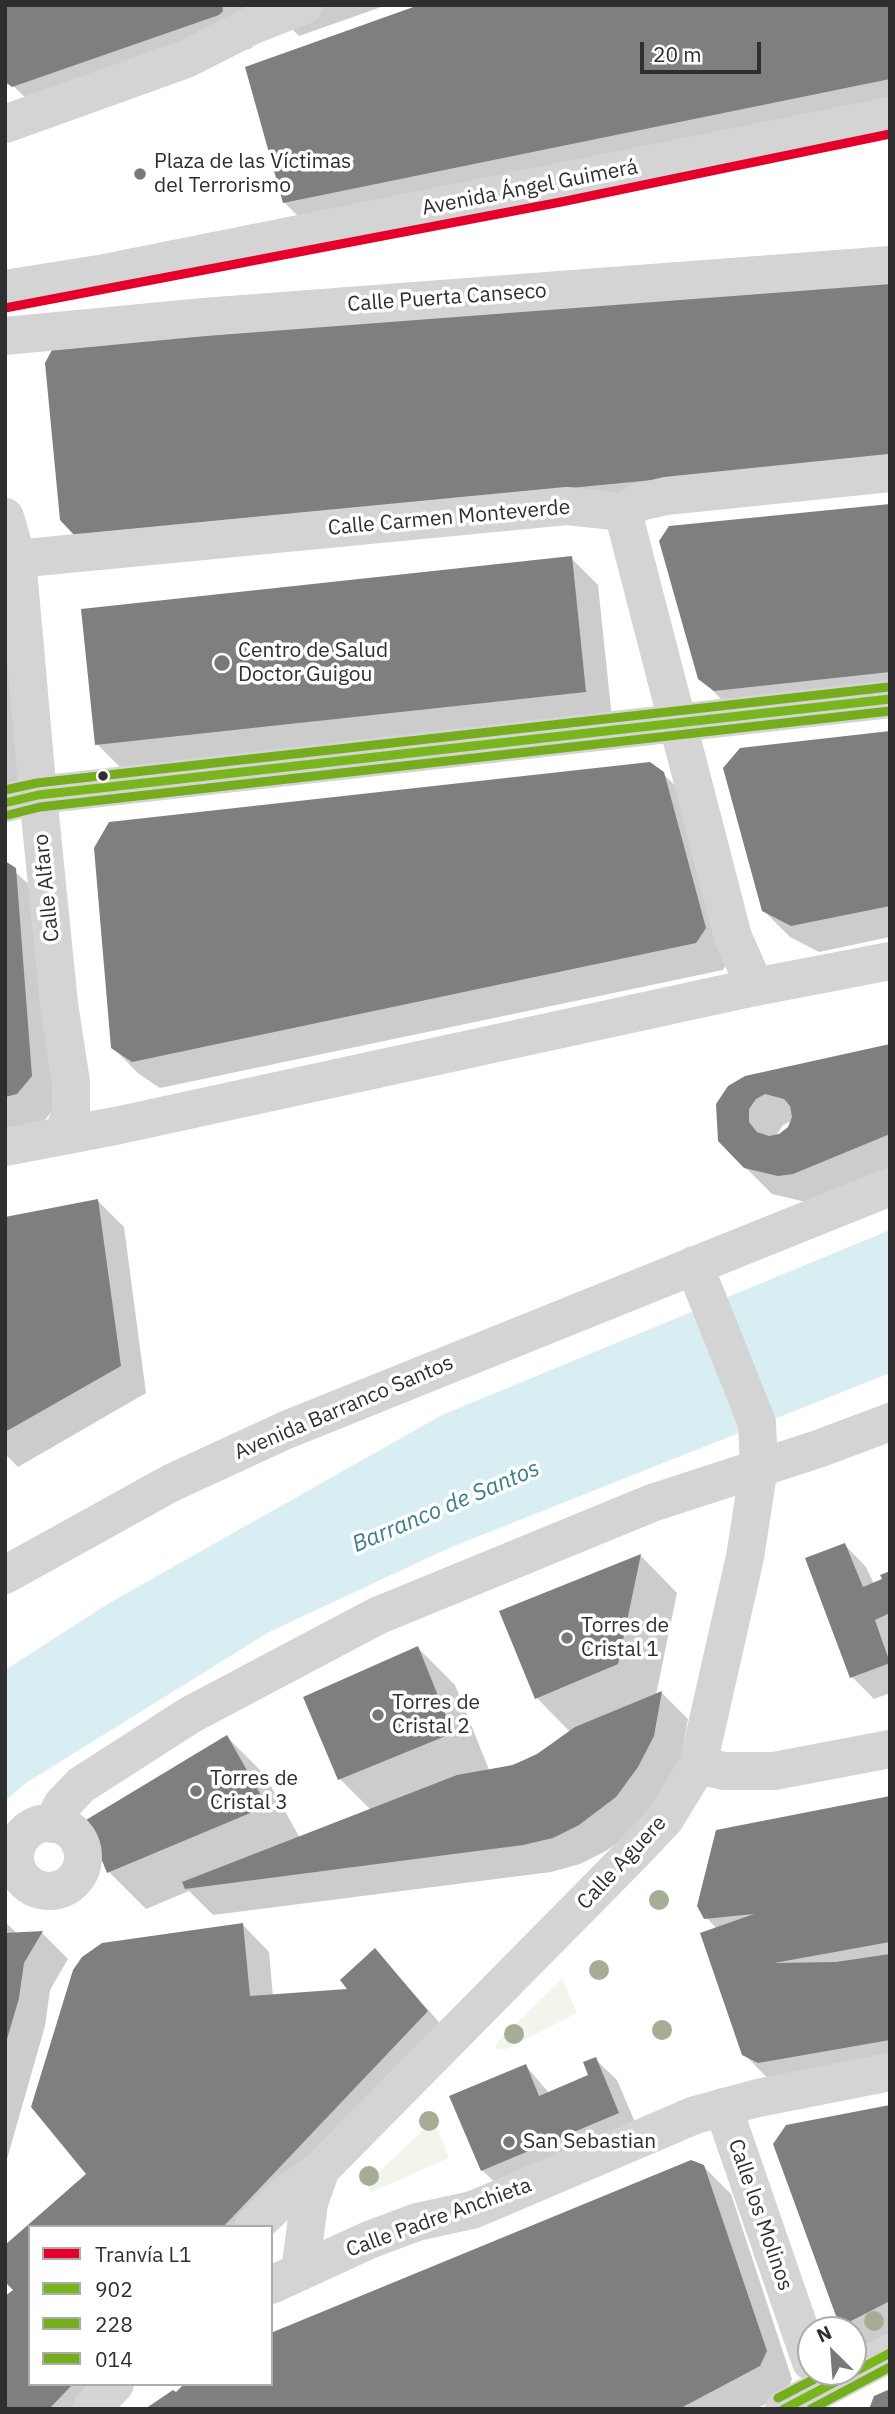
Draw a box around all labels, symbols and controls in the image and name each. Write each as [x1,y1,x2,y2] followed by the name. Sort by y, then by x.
[643,28,764,72] scale bar
[653,40,702,68] text: 20 m
[154,149,351,199] place label: Plaza de las Víctimas del Terrorismo
[420,155,640,221] street label: Avenida Ángel Guimerá
[132,166,148,182] marker: Plaza de las Víctimas del Terrorismo
[347,278,547,318] street label: Calle Puerta Canseco
[327,495,571,541] street label: Calle Carmen Monteverde
[238,638,388,688] place label: Centro de Salud Doctor Guigou
[212,653,232,673] marker: Centro de Salud Doctor Guigou
[96,769,110,783] unlabelled marker
[29,833,65,943] street label: Calle Alfaro
[231,1350,457,1466] street label: Avenida Barranco Santos
[348,1455,544,1559] water label: Barranco de Santos
[581,1613,669,1663] place label: Torres de Cristal 1
[559,1630,575,1646] marker: Torres de Cristal 1
[392,1690,480,1740] place label: Torres de Cristal 2
[370,1707,386,1723] marker: Torres de Cristal 2
[210,1766,298,1816] place label: Torres de Cristal 3
[188,1783,204,1799] marker: Torres de Cristal 3
[572,1811,672,1915] street label: Calle Aguere
[523,2129,656,2155] place label: San Sebastian
[501,2134,517,2150] marker: San Sebastian
[722,2136,798,2294] street label: Calle los Molinos
[343,2173,535,2263] street label: Calle Padre Anchieta
[28,2225,273,2386] legend
[95,2240,192,2268] text: Tranvía L1
[95,2275,133,2303] text: 902
[95,2310,133,2338] text: 228
[797,2316,867,2386] north arrow
[813,2320,835,2348] text: N
[95,2345,133,2373] text: 014

